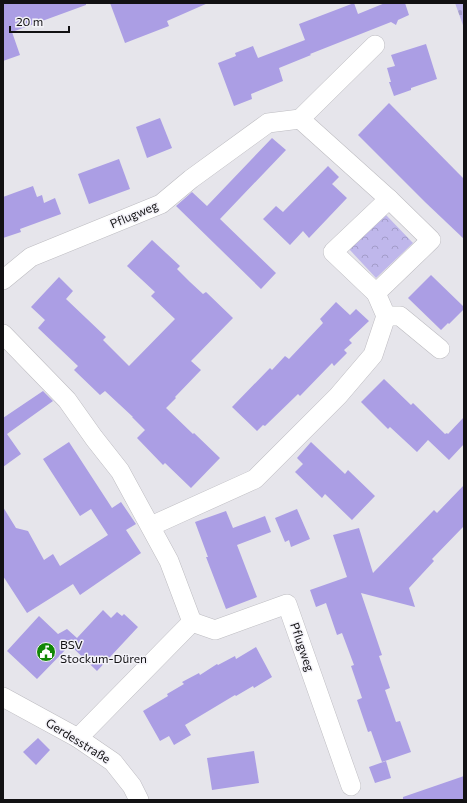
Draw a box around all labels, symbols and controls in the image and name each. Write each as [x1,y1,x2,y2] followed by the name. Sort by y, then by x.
[10,8,69,34] scale bar
[16,14,43,28] text: 20 m
[108,198,160,230] street label: Pflugweg
[288,620,318,673] street label: Pflugweg
[60,637,147,665] place label: BSV Stockum-Düren
[35,641,57,663] public building icon: BSV Stockum-Düren
[44,715,113,766] street label: Gerdesstraße

